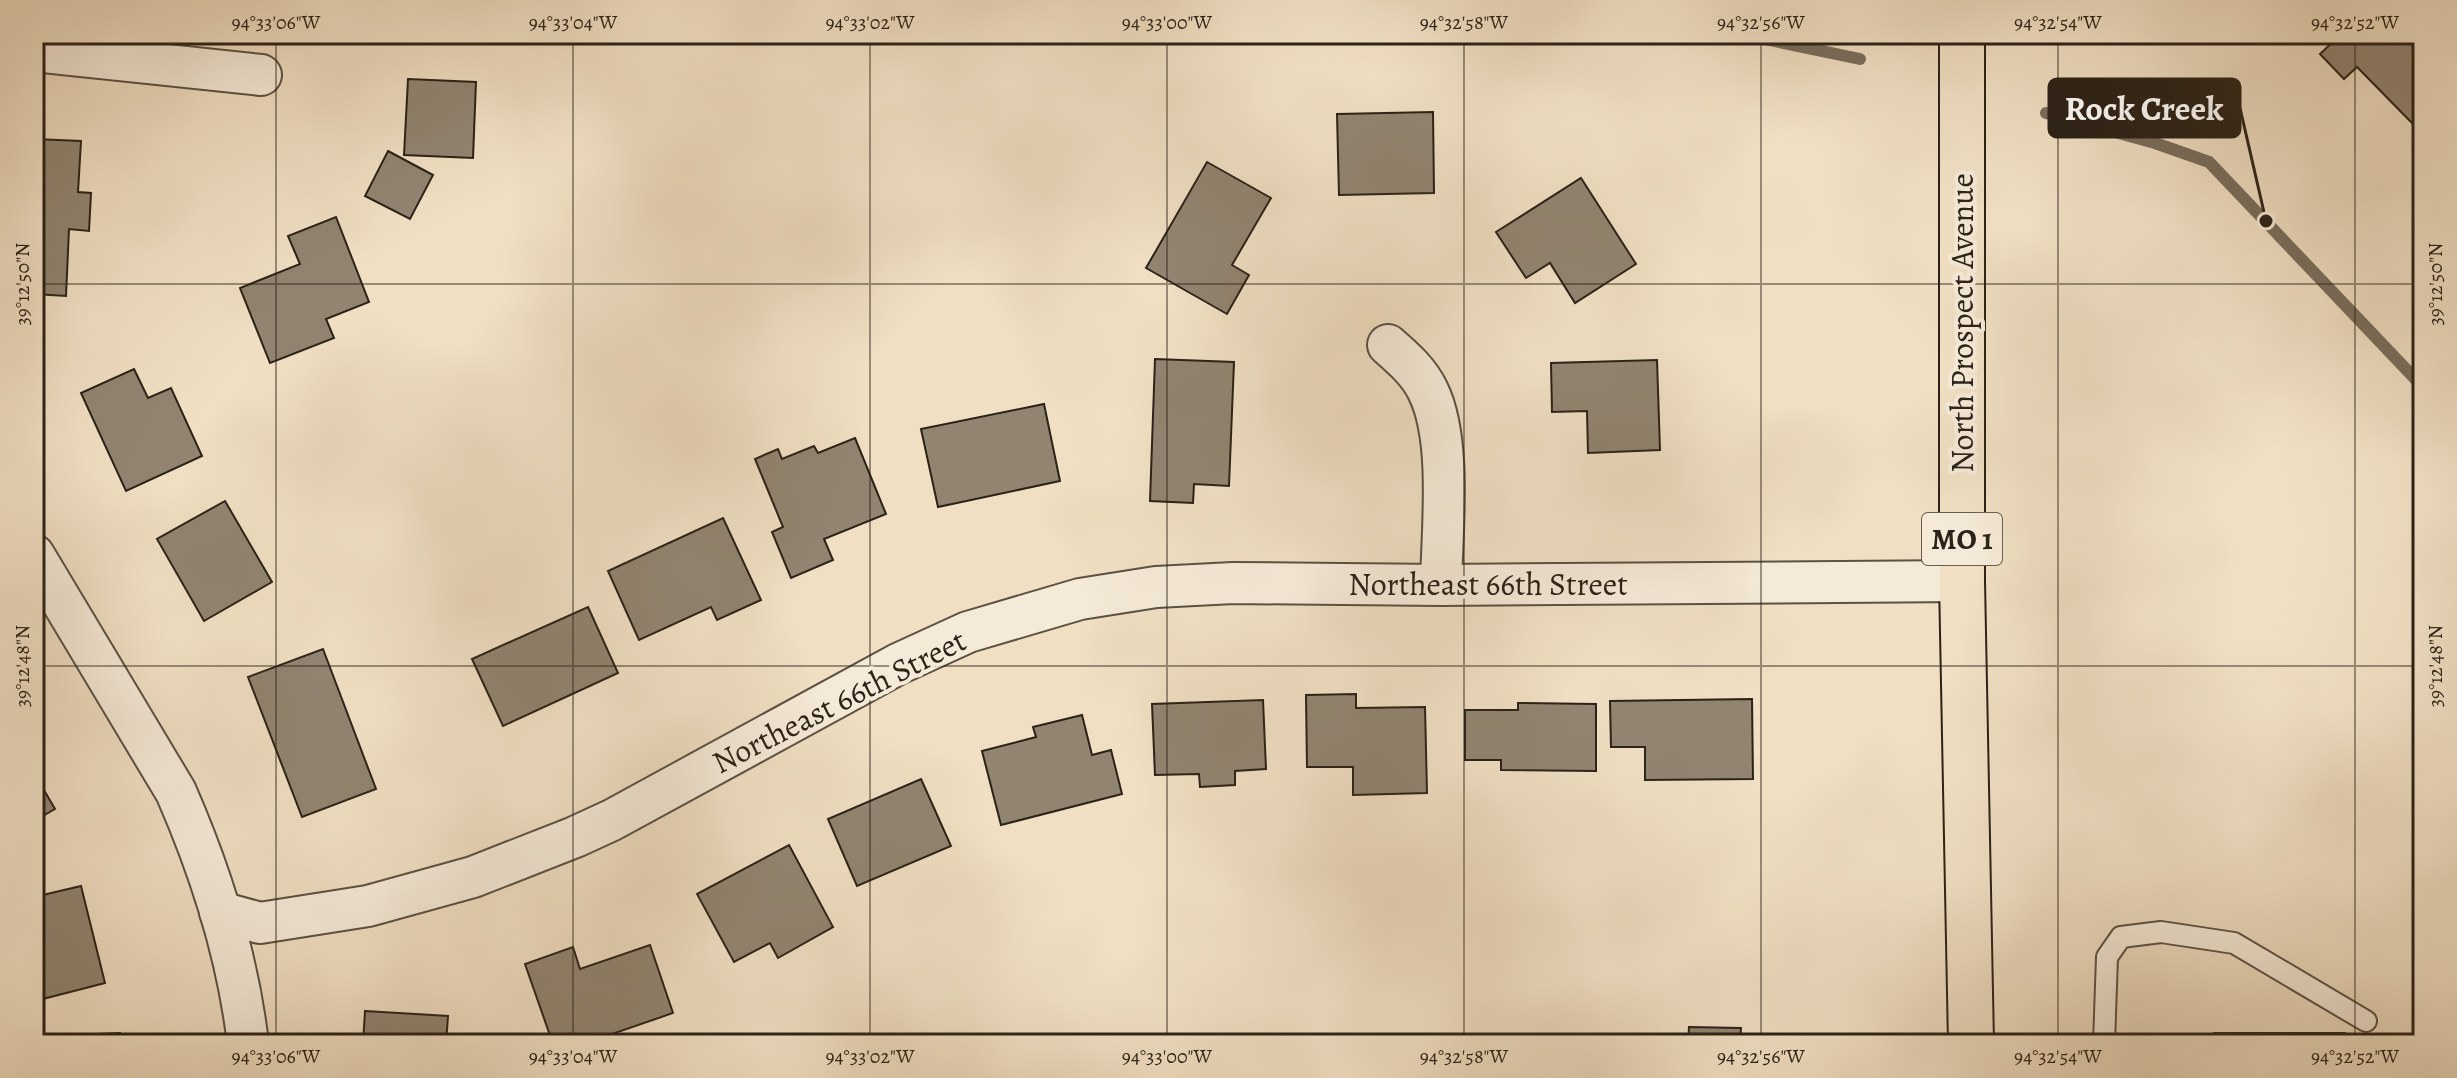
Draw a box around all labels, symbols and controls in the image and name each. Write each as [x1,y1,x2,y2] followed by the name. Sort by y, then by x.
[232,9,321,36] text: 94°33'06"W
[529,9,618,36] text: 94°33'04"W
[825,9,915,36] text: 94°33'02"W
[1122,9,1212,36] text: 94°33'00"W
[1420,9,1509,36] text: 94°32'58"W
[1717,9,1805,36] text: 94°32'56"W
[2014,9,2102,36] text: 94°32'54"W
[2311,9,2399,36] text: 94°32'52"W
[2049,79,2240,137] callout: Rock Creek
[2064,85,2224,132] text: Rock Creek
[1940,173,1984,473] street label: North Prospect Avenue
[9,243,36,325] text: 39°12'50"N
[2422,243,2449,325] text: 39°12'50"N
[1922,513,2002,565] road number: MO 1
[1348,562,1628,606] street label: Northeast 66th Street
[705,618,973,784] street label: Northeast 66th Street
[9,625,36,707] text: 39°12'48"N
[2422,625,2449,707] text: 39°12'48"N
[232,1043,321,1070] text: 94°33'06"W
[529,1043,618,1070] text: 94°33'04"W
[825,1043,915,1070] text: 94°33'02"W
[1122,1043,1212,1070] text: 94°33'00"W
[1420,1043,1509,1070] text: 94°32'58"W
[1717,1043,1805,1070] text: 94°32'56"W
[2014,1043,2102,1070] text: 94°32'54"W
[2311,1043,2399,1070] text: 94°32'52"W

